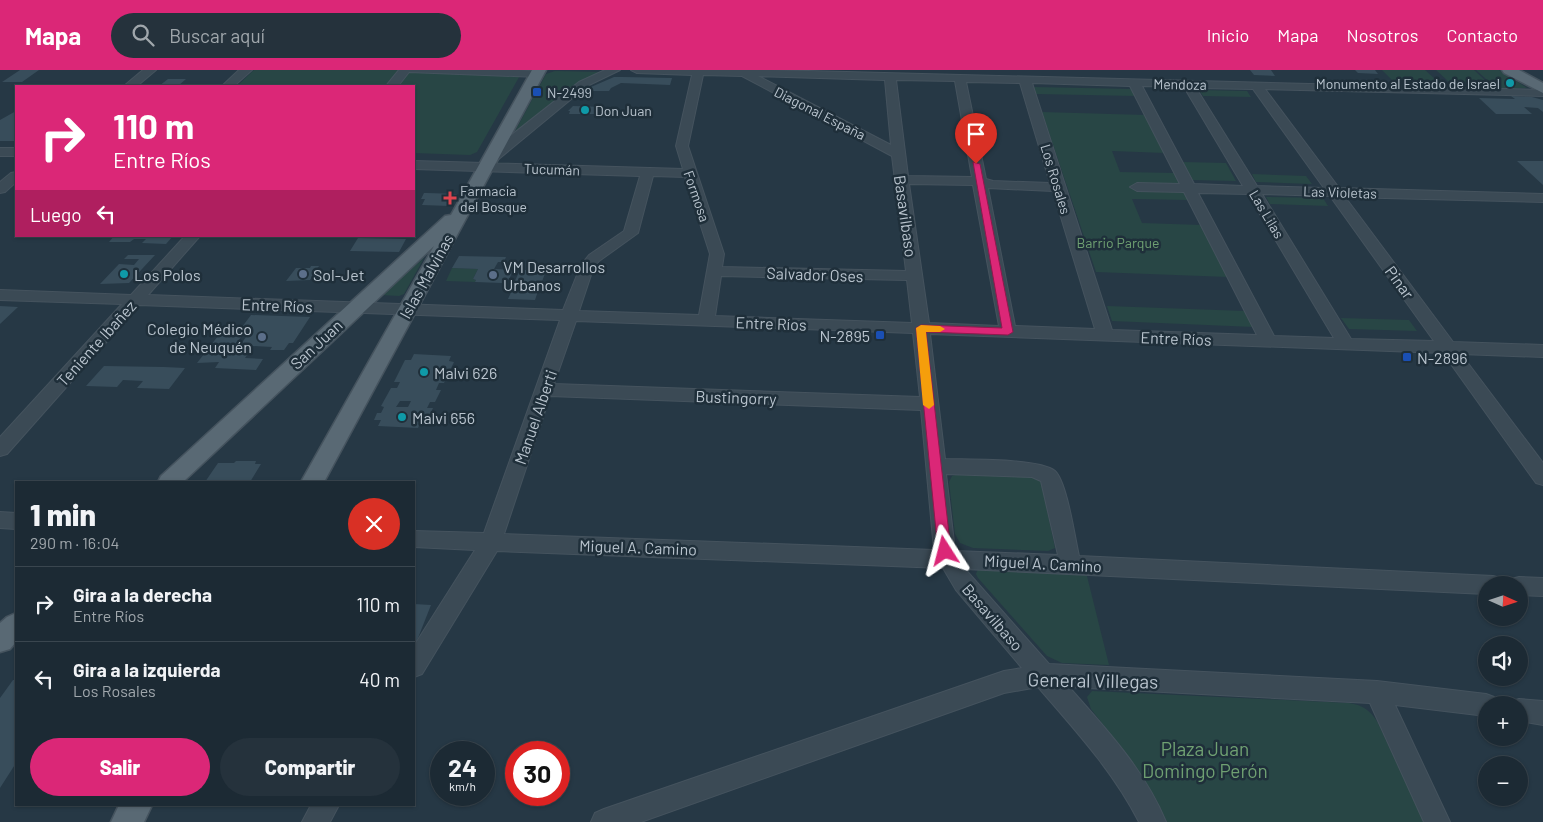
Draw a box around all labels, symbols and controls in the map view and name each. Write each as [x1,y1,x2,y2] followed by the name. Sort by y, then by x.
[111,13,461,58] search box
[25,21,81,50] text: Mapa
[129,21,157,49] icon: search
[169,24,265,47] text: Buscar aquí
[1207,24,1249,46] text: Inicio
[1277,24,1319,46] text: Mapa
[1347,24,1418,46] text: Nosotros
[1446,24,1518,46] text: Contacto
[1153,75,1207,93] street label: Mendoza
[1316,75,1500,92] place label: Monumento al Estado de Israel
[1504,77,1516,89] marker: Monumento al Estado de Israel
[772,83,868,143] street label: Diagonal España
[547,84,592,101] place label: N-2499
[531,86,543,98] marker: N-2499
[595,102,652,119] place label: Don Juan
[113,104,194,146] text: 110 m
[579,104,591,116] marker: Don Juan
[30,105,95,170] icon: right
[955,113,997,164] pin
[962,120,990,148] icon: arrive
[1037,142,1075,216] street label: Los Rosales
[113,146,211,172] text: Entre Ríos
[524,160,580,178] street label: Tucumán
[680,168,714,224] street label: Formosa
[891,174,921,258] street label: Basavilbaso
[460,182,527,215] place label: Farmacia del Bosque
[1303,182,1377,202] street label: Las Violetas
[1246,187,1288,241] street label: Las Lilas
[444,192,456,204] marker: Farmacia del Bosque
[92,200,120,228] icon: left
[30,203,82,226] text: Luego
[395,230,457,322] street label: Islas Malvinas
[1076,234,1160,251] park label: Barrio Parque
[503,257,605,294] place label: VM Desarrollos Urbanos
[1382,262,1418,302] street label: Pinar
[766,263,864,285] street label: Salvador Oses
[134,265,201,284] place label: Los Polos
[313,265,365,284] place label: Sol-Jet
[118,268,130,280] marker: Los Polos
[297,268,309,280] marker: Sol-Jet
[487,269,499,281] marker: VM Desarrollos Urbanos
[241,294,313,316] street label: Entre Ríos
[52,296,140,390] street label: Teniente Ibañez
[735,312,807,334] street label: Entre Ríos
[286,315,346,373] street label: San Juan
[147,319,252,356] place label: Colegio Médico de Neuquén
[819,326,870,345] place label: N-2895
[1140,327,1212,349] street label: Entre Ríos
[874,329,886,341] marker: N-2895
[256,331,268,343] marker: Colegio Médico de Neuquén
[1417,348,1468,367] place label: N-2896
[1401,351,1413,363] marker: N-2896
[434,363,497,382] place label: Malvi 626
[418,366,430,378] marker: Malvi 626
[510,367,560,467] street label: Manuel Alberti
[695,386,778,408] street label: Bustingorry
[412,408,475,427] place label: Malvi 656
[396,411,408,423] marker: Malvi 656
[30,496,96,532] text: 1 min
[348,498,400,550] button: close
[918,524,970,576] position arrow
[30,533,119,552] text: 290 m · 16:04
[579,535,697,559] street label: Miguel A. Camino
[984,550,1102,576] street label: Miguel A. Camino
[1478,576,1528,626] north arrow
[1478,576,1528,806] map controls
[959,580,1027,654] street label: Basavilbaso
[73,583,212,606] text: Gira a la derecha
[30,590,58,618] icon: right
[356,593,400,616] text: 110 m
[73,606,144,625] text: Entre Ríos
[1478,636,1528,686] button: sound
[73,658,221,681] text: Gira a la izquierda
[30,665,58,693] icon: left
[1027,667,1159,693] street label: General Villegas
[359,668,400,691] text: 40 m
[73,681,156,700] text: Los Rosales
[1478,696,1528,746] button: +
[1142,737,1268,782] park label: Plaza Juan Domingo Perón
[30,738,210,796] button: Salir
[220,738,400,796] button: Compartir
[505,741,570,806] speed limit sign: 30
[448,752,477,782] text: 24
[1478,756,1528,806] button: −
[449,779,476,793] text: km/h

